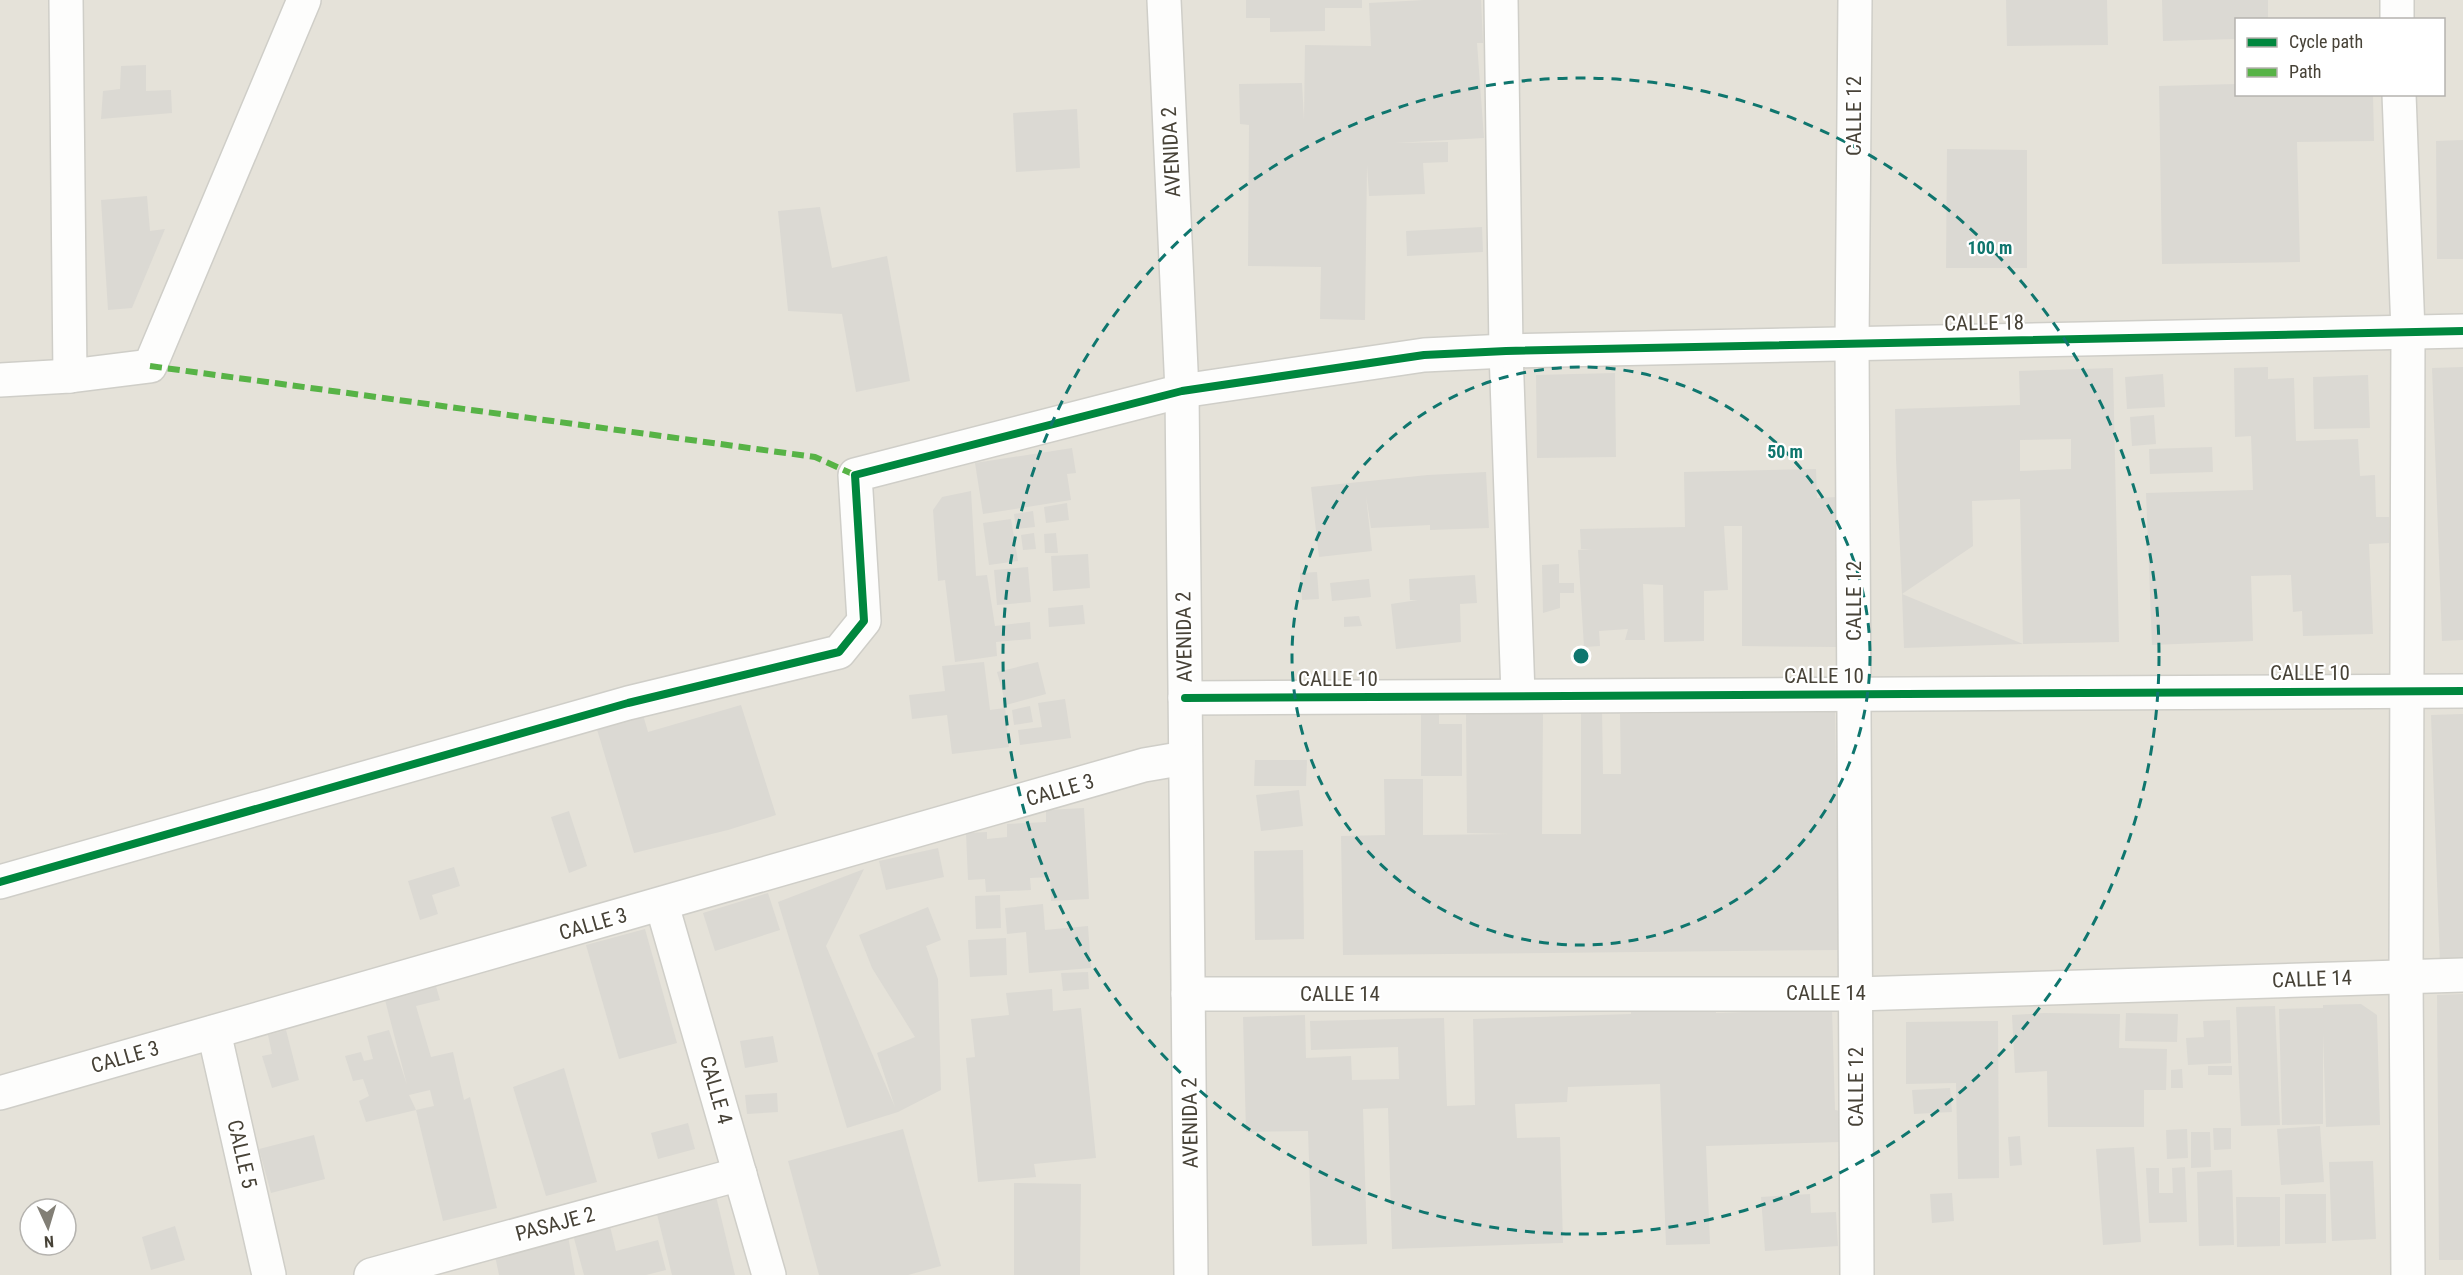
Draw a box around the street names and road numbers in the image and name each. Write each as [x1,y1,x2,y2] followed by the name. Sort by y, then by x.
[1842,76,1866,156] street label: CALLE 12
[1157,106,1185,198] street label: AVENIDA 2
[1944,310,2024,336] street label: CALLE 18
[1842,561,1866,641] street label: CALLE 12
[1171,591,1197,683] street label: AVENIDA 2
[2270,661,2350,685] street label: CALLE 10
[1784,664,1864,688] street label: CALLE 10
[1298,667,1378,691] street label: CALLE 10
[1023,769,1097,811] street label: CALLE 3
[556,903,630,945] street label: CALLE 3
[2272,966,2352,992] street label: CALLE 14
[1786,981,1866,1005] street label: CALLE 14
[1300,982,1380,1006] street label: CALLE 14
[88,1036,162,1078] street label: CALLE 3
[1844,1047,1868,1127] street label: CALLE 12
[695,1053,737,1127] street label: CALLE 4
[1177,1077,1203,1169] street label: AVENIDA 2
[222,1117,262,1191] street label: CALLE 5
[513,1202,597,1246] street label: PASAJE 2

